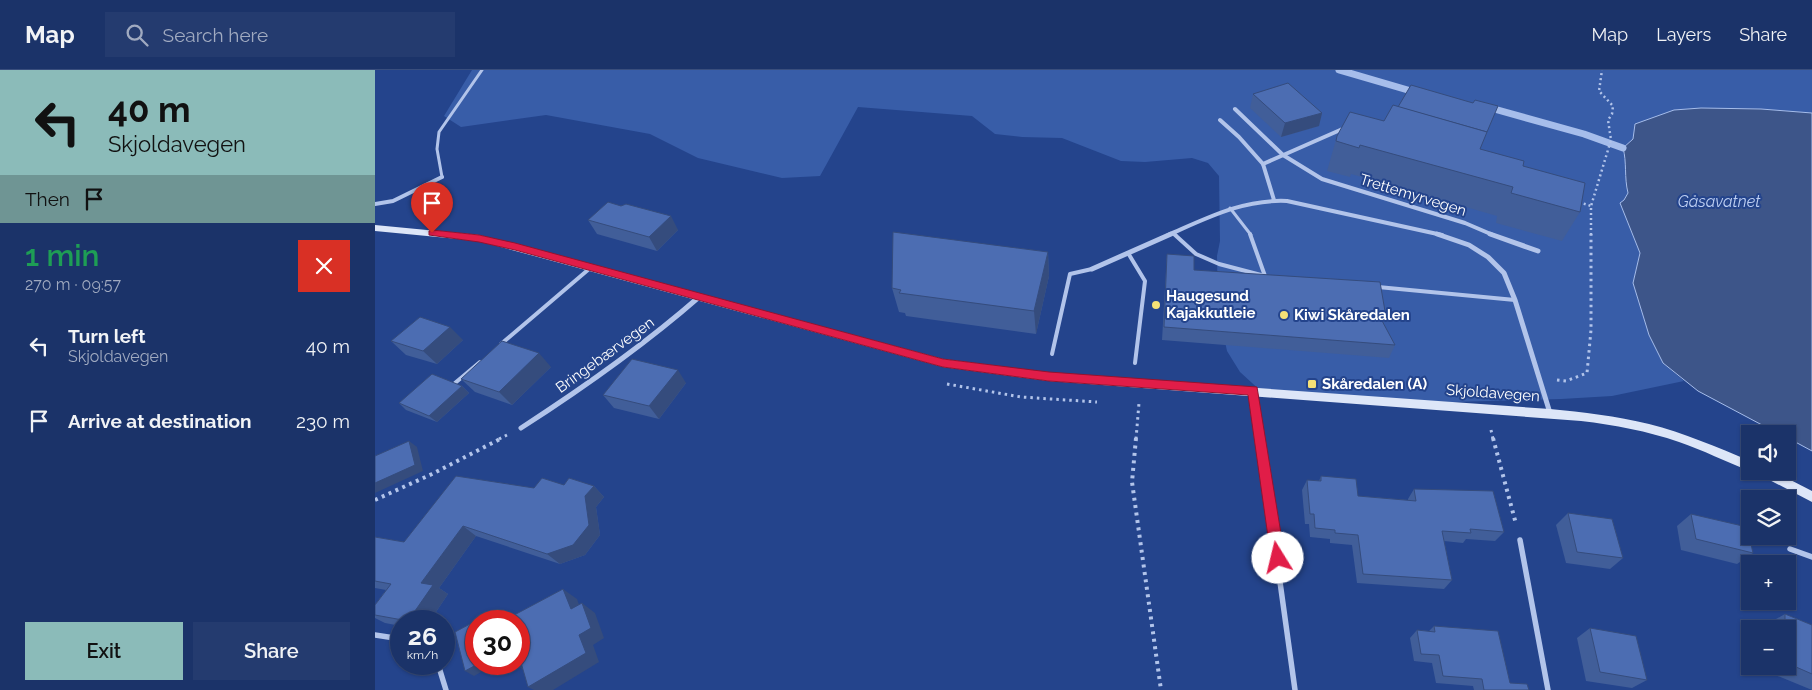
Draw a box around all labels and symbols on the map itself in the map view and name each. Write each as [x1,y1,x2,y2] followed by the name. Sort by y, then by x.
[1357,170,1469,220] street label: Trettemyrvegen
[411,182,453,233] pin
[1678,192,1761,211] water label: Gåsavatnet
[1166,287,1255,322] place label: Haugesund Kajakkutleie
[1150,299,1162,311] marker: Haugesund Kajakkutleie
[1294,306,1410,324] place label: Kiwi Skåredalen
[1278,309,1290,321] marker: Kiwi Skåredalen
[552,313,658,397] street label: Bringebærvegen
[1322,375,1427,393] place label: Skåredalen (A)
[1306,378,1318,390] marker: Skåredalen (A)
[1445,381,1541,405] street label: Skjoldavegen
[1251,531,1303,583] position arrow
[465,610,530,675] speed limit sign: 30

